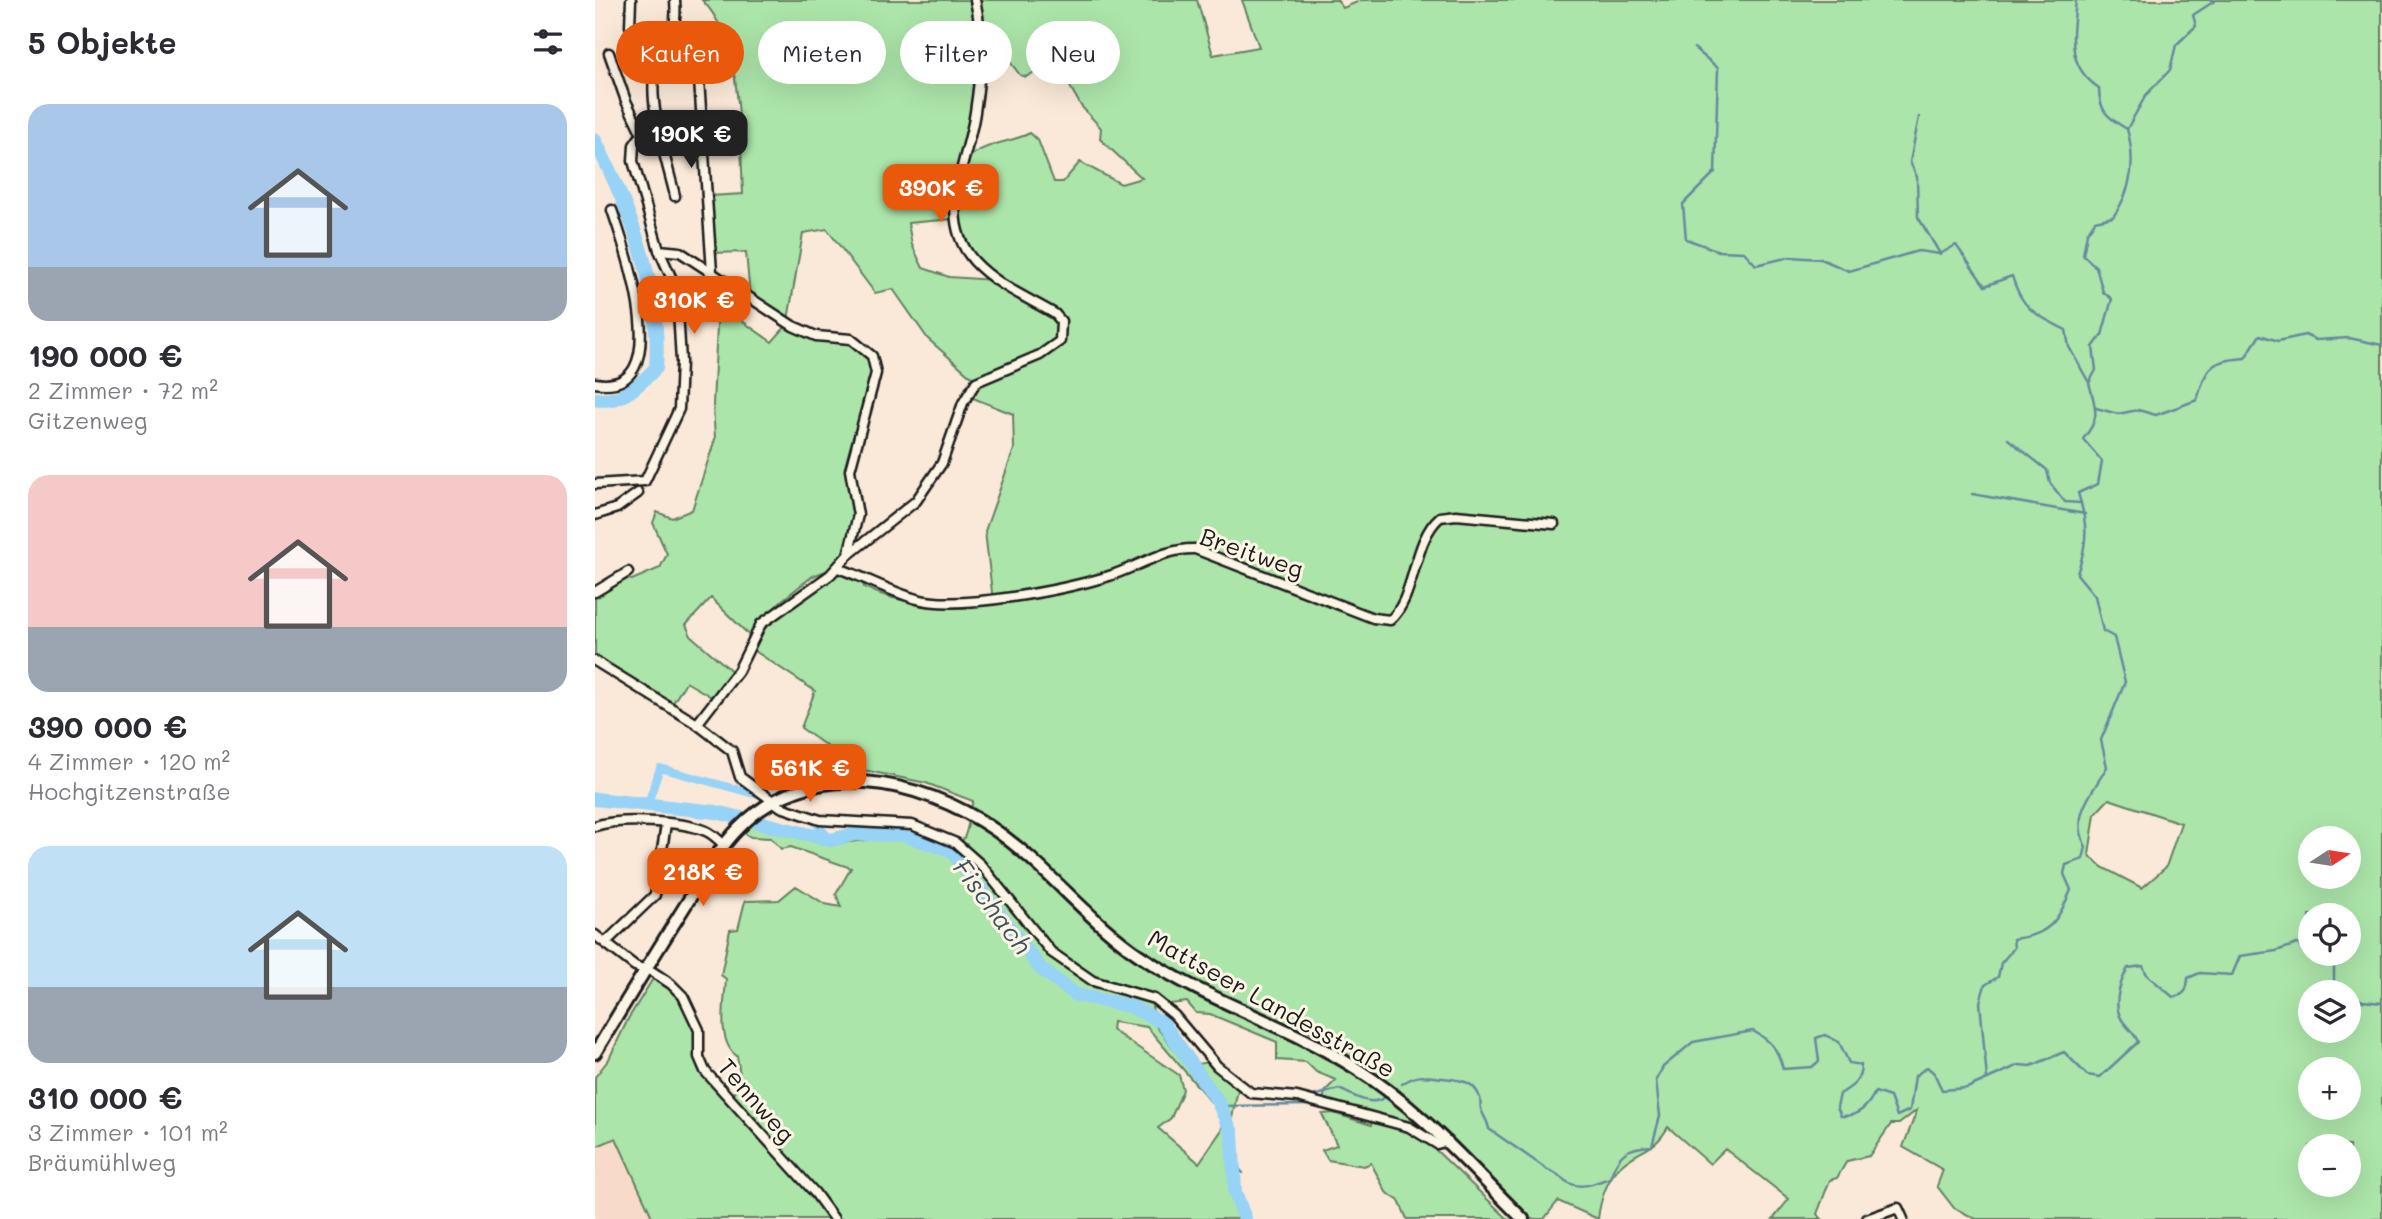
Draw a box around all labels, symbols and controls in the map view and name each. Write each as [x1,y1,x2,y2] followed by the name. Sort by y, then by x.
[616,21,744,84] chip: Kaufen
[758,21,886,84] chip: Mieten
[900,21,1012,84] chip: Filter
[1026,21,1120,84] chip: Neu
[28,22,176,62] text: 5 Objekte
[529,23,567,61] icon: filters
[634,110,748,170] pin: 190K €
[651,118,731,148] text: 190K €
[235,150,361,276] icon: home
[884,164,998,224] pin: 390K €
[899,172,983,202] text: 390K €
[637,276,751,336] pin: 310K €
[654,284,734,314] text: 310K €
[28,335,182,375] text: 190 000 €
[28,375,218,405] text: 2 Zimmer · 72 m²
[28,405,147,435] text: Gitzenweg
[1196,520,1308,584] street label: Breitweg
[235,521,361,647] icon: home
[28,706,187,746] text: 390 000 €
[753,744,867,804] pin: 561K €
[28,746,230,776] text: 4 Zimmer · 120 m²
[770,752,850,782] text: 561K €
[28,776,231,806] text: Hochgitzenstraße
[2298,826,2361,889] north arrow
[2298,826,2361,1197] map controls
[646,848,760,908] pin: 218K €
[946,851,1040,961] water label: Fischach
[663,856,743,886] text: 218K €
[235,892,361,1018] icon: home
[2298,903,2361,966] button: locate
[1143,922,1401,1084] street label: Mattseer Landesstraße
[2298,980,2361,1043] button: layers
[712,1051,802,1149] street label: Tennweg
[2298,1057,2361,1120] button: +
[28,1077,182,1117] text: 310 000 €
[28,1117,228,1147] text: 3 Zimmer · 101 m²
[2298,1134,2361,1197] button: −
[28,1147,176,1177] text: Bräumühlweg

